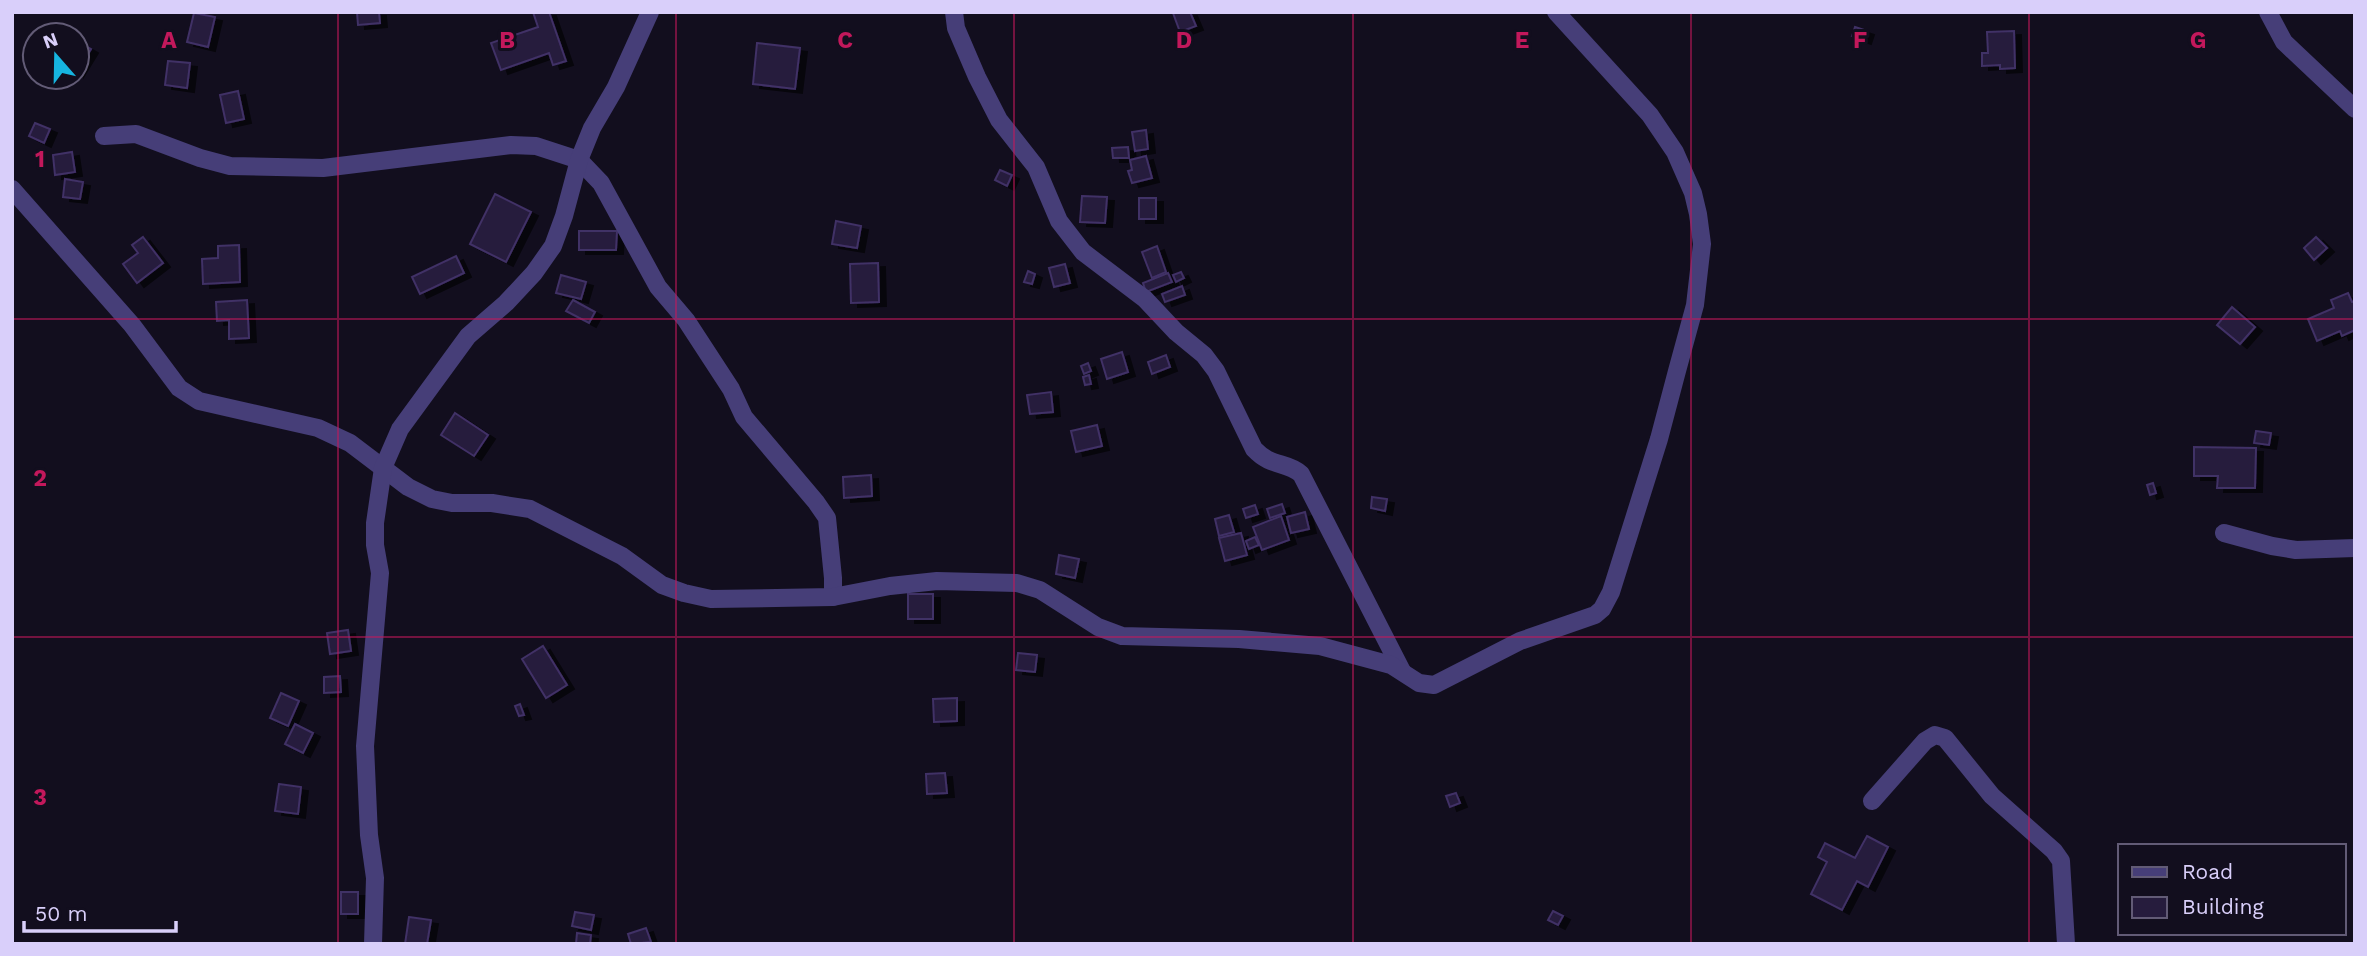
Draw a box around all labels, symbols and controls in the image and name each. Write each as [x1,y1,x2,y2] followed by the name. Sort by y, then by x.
[21,21,91,91] north arrow
[40,27,61,54] text: N
[161,27,177,54] text: A
[499,27,515,54] text: B
[837,27,853,54] text: C
[1176,27,1192,54] text: D
[1515,27,1529,54] text: E
[1853,27,1867,54] text: F
[2190,27,2206,54] text: G
[35,146,45,173] text: 1
[33,465,47,492] text: 2
[33,784,47,811] text: 3
[2118,844,2346,935] legend
[2182,859,2233,884] text: Road
[24,890,177,934] scale bar
[2182,894,2264,919] text: Building
[35,901,87,926] text: 50 m

